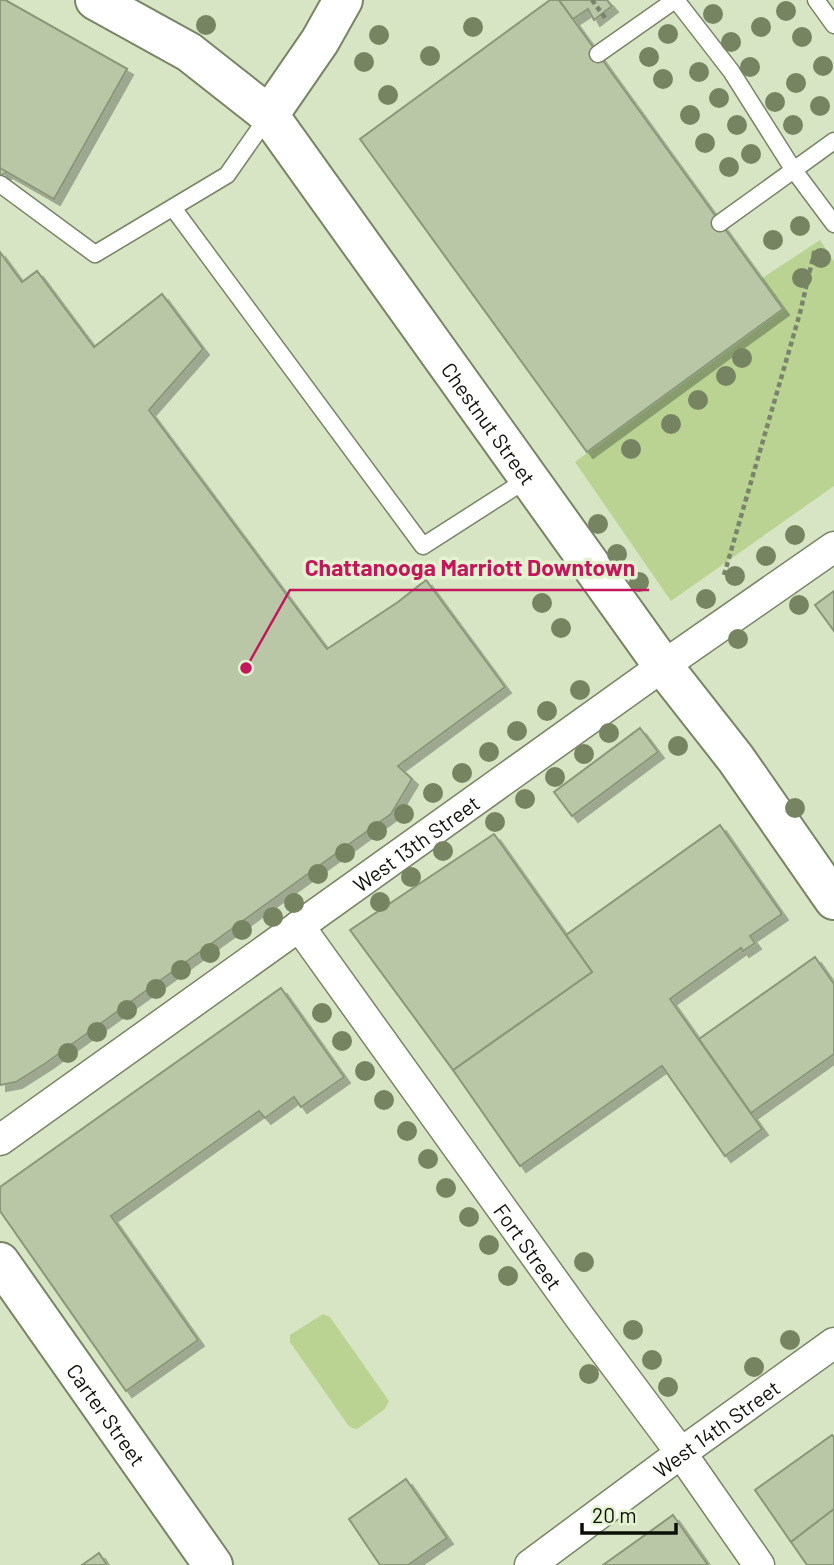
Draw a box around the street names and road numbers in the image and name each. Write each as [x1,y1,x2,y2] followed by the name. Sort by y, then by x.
[437,357,542,489] street label: Chestnut Street
[348,789,484,896] street label: West 13th Street
[489,1198,568,1294] street label: Fort Street
[63,1358,151,1470] street label: Carter Street
[648,1374,784,1482] street label: West 14th Street

